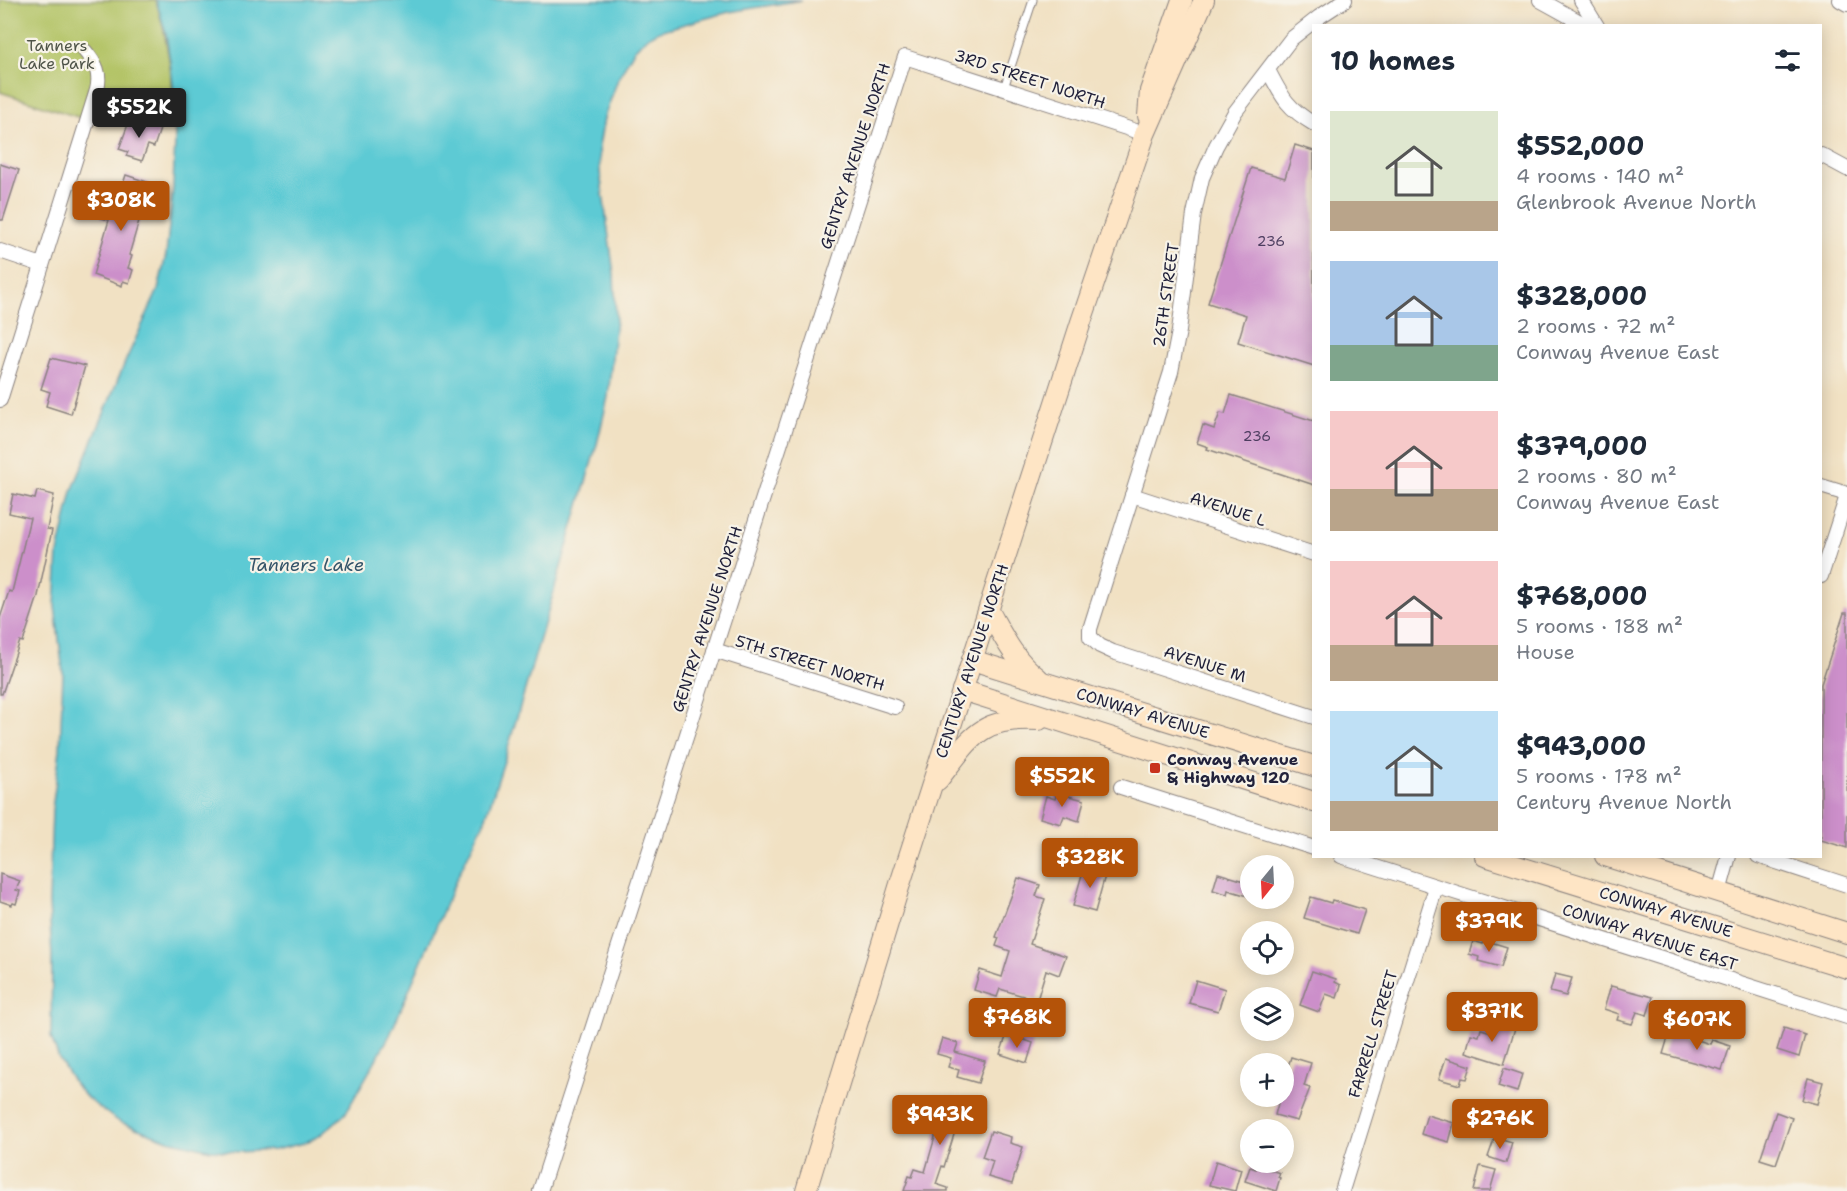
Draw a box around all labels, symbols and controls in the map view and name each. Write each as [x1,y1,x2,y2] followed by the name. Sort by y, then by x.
[19,35,95,74] park label: Tanners Lake Park
[1330,43,1455,78] text: 10 homes
[1771,44,1804,77] icon: filters
[952,45,1108,113] street label: 3RD STREET NORTH
[815,60,895,252] street label: GENTRY AVENUE NORTH
[97,88,181,139] pin: $552K
[106,94,172,120] text: $552K
[1516,128,1644,163] text: $552,000
[1378,135,1450,207] icon: home
[1516,163,1684,189] text: 4 rooms · 140 m²
[79,181,163,232] pin: $308K
[86,187,156,213] text: $308K
[1516,189,1757,215] text: Glenbrook Avenue North
[1257,232,1285,250] house number: 236
[1148,241,1184,349] street label: 26TH STREET
[1516,278,1647,313] text: $328,000
[1378,285,1450,357] icon: home
[1516,313,1675,339] text: 2 rooms · 72 m²
[1516,339,1719,365] text: Conway Avenue East
[1243,427,1271,445] house number: 236
[1516,428,1647,463] text: $379,000
[1378,435,1450,507] icon: home
[1516,463,1677,489] text: 2 rooms · 80 m²
[1187,487,1269,531] street label: AVENUE L
[1516,489,1719,515] text: Conway Avenue East
[667,523,747,715] street label: GENTRY AVENUE NORTH
[248,553,364,577] water label: Tanners Lake
[931,561,1013,761] street label: CENTURY AVENUE NORTH
[1516,578,1648,613] text: $768,000
[1378,585,1450,657] icon: home
[1516,613,1683,639] text: 5 rooms · 188 m²
[733,630,887,696] street label: 5TH STREET NORTH
[1516,639,1575,665] text: House
[1161,641,1249,687] street label: AVENUE M
[1074,683,1212,743] street label: CONWAY AVENUE
[1516,728,1646,763] text: $943,000
[1378,735,1450,807] icon: home
[1167,749,1299,788] place label: Conway Avenue & Highway 120
[1020,757,1104,808] pin: $552K
[1148,761,1162,775] marker: Conway Avenue & Highway 120
[1029,763,1095,789] text: $552K
[1516,763,1682,789] text: 5 rooms · 178 m²
[1516,789,1732,815] text: Century Avenue North
[1048,838,1132,889] pin: $328K
[1056,844,1124,870] text: $328K
[1240,855,1294,909] north arrow
[1240,855,1294,1173] map controls
[1597,882,1735,942] street label: CONWAY AVENUE
[1560,899,1741,975] street label: CONWAY AVENUE EAST
[1447,902,1531,953] pin: $379K
[1455,908,1523,934] text: $379K
[1240,921,1294,975] button: locate
[1344,967,1402,1101] street label: FARRELL STREET
[1240,987,1294,1041] button: layers
[1450,992,1534,1043] pin: $371K
[975,998,1059,1049] pin: $768K
[1461,998,1523,1024] text: $371K
[1655,1000,1739,1051] pin: $607K
[983,1004,1051,1030] text: $768K
[1663,1006,1731,1032] text: $607K
[1240,1053,1294,1107] button: +
[898,1095,982,1146] pin: $943K
[1458,1099,1542,1150] pin: $276K
[906,1101,974,1127] text: $943K
[1466,1105,1534,1131] text: $276K
[1240,1119,1294,1173] button: −

